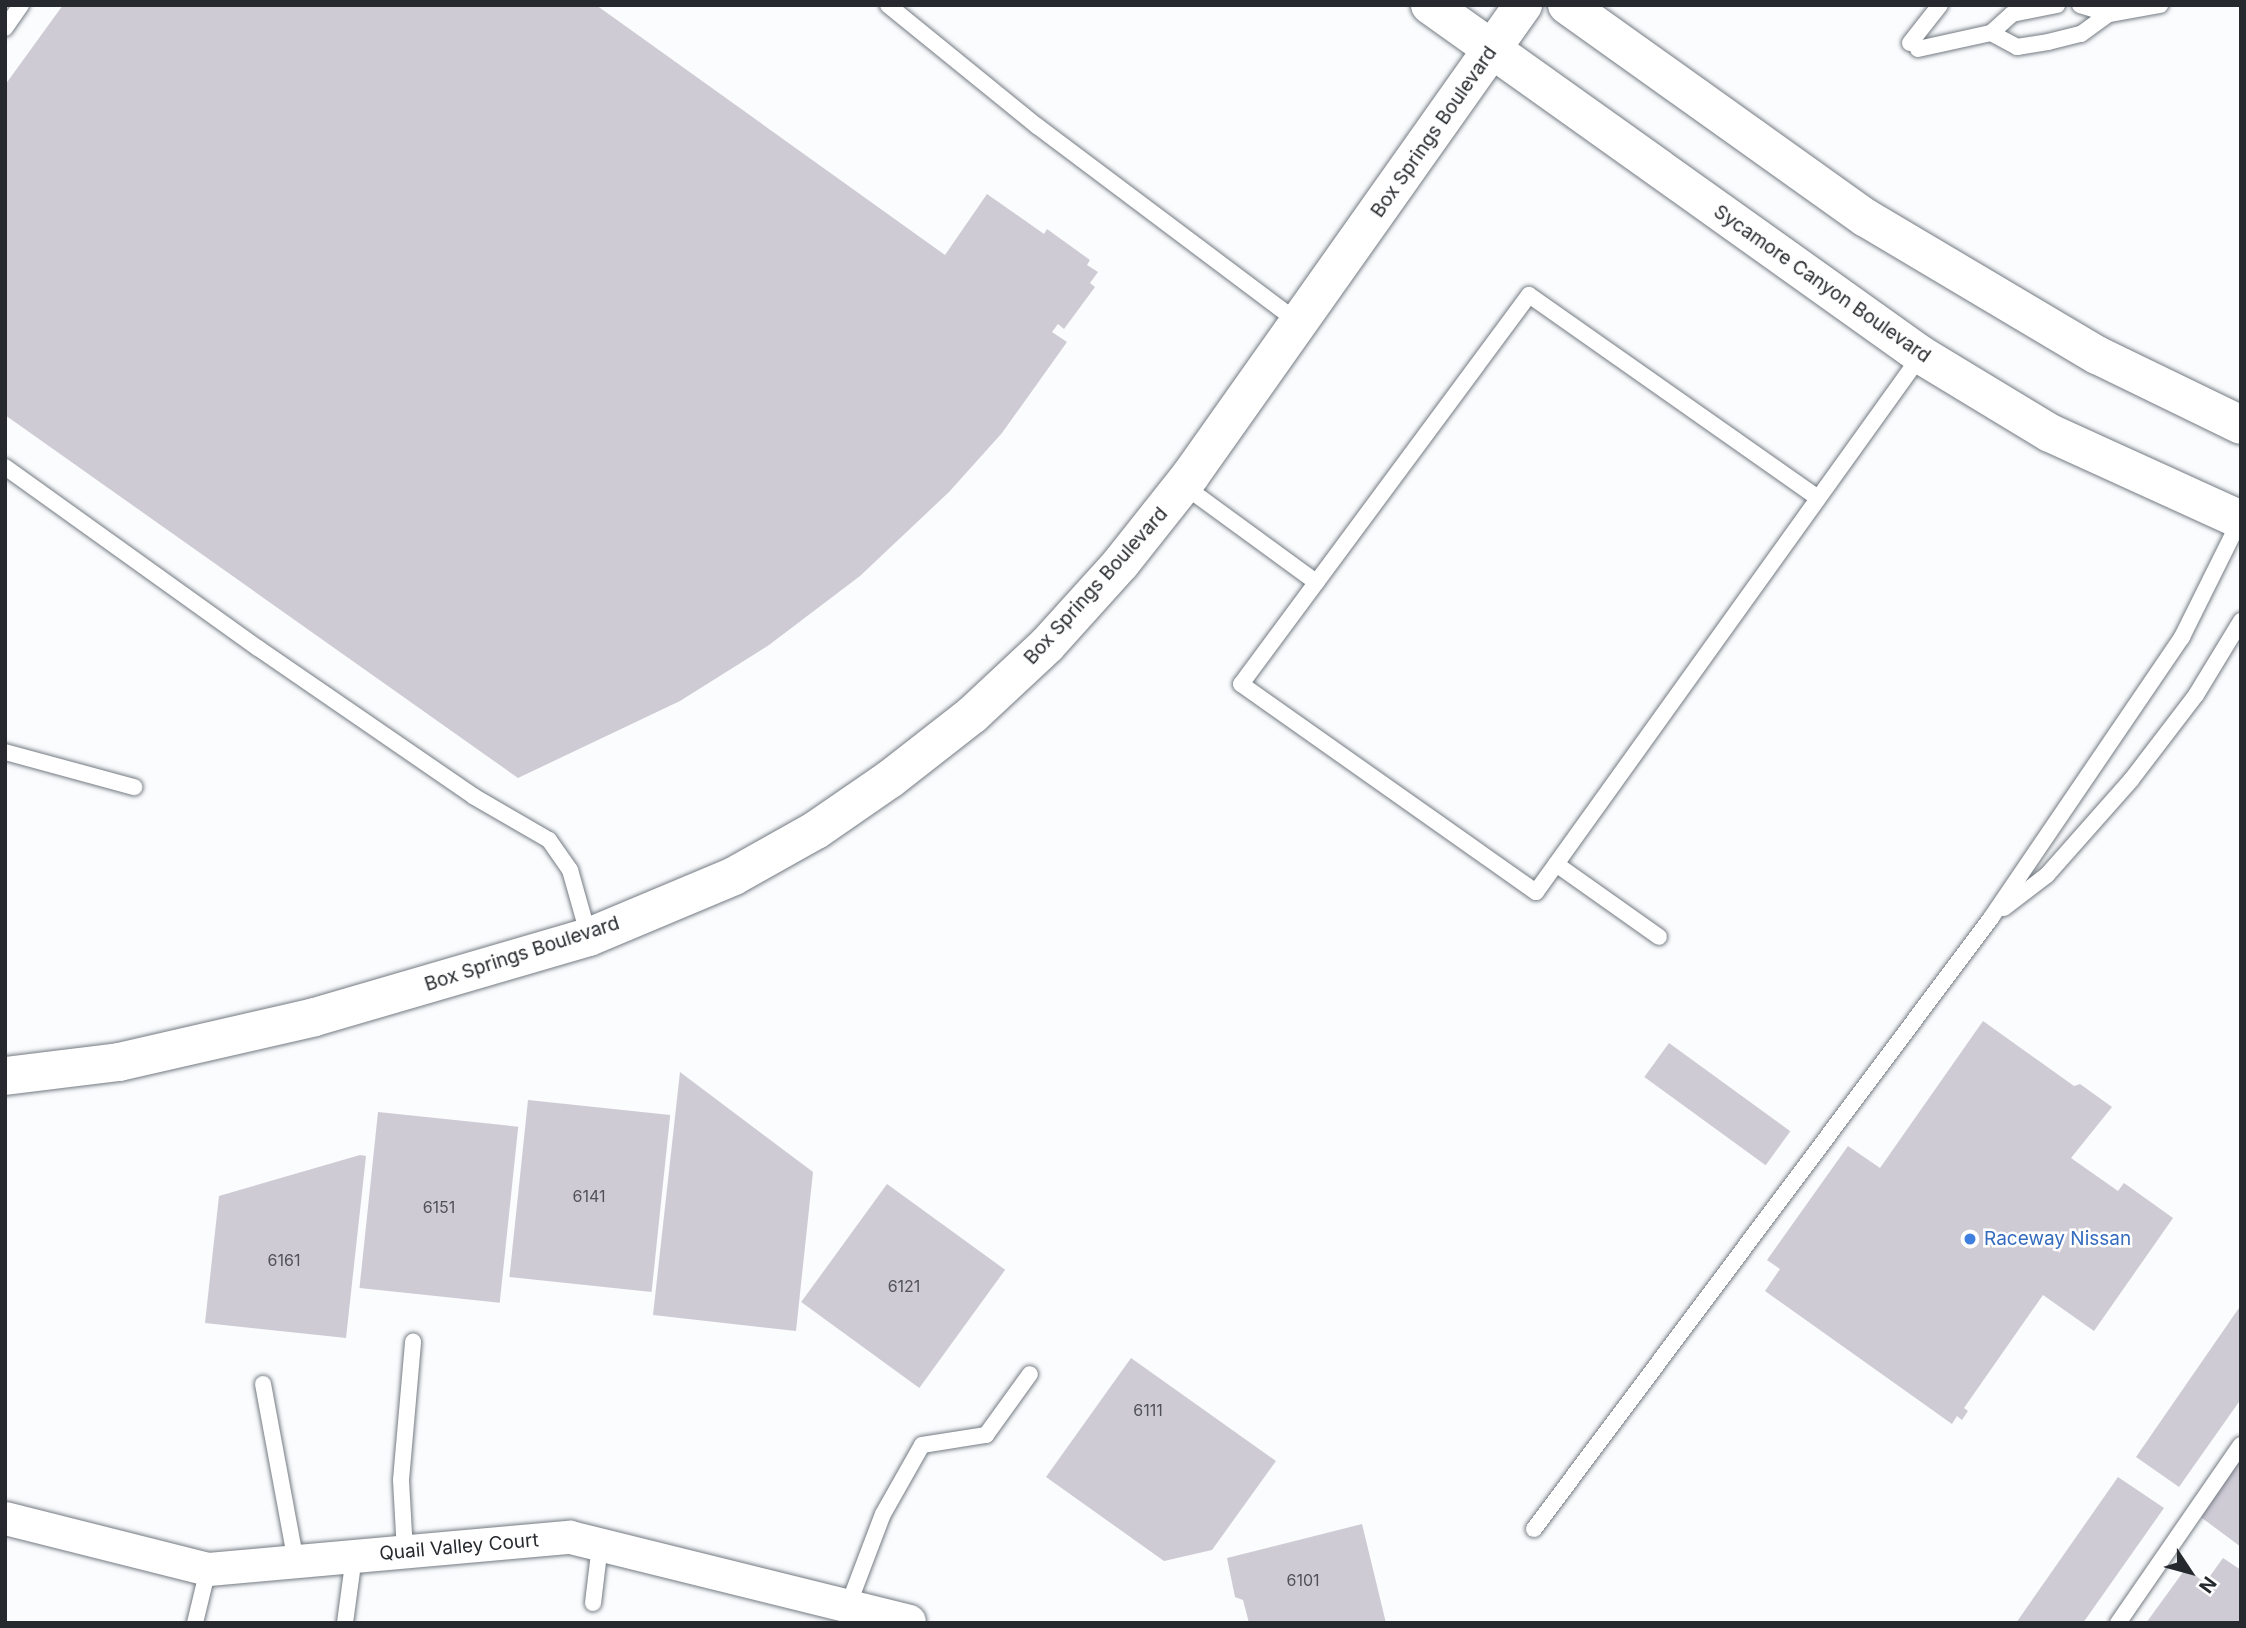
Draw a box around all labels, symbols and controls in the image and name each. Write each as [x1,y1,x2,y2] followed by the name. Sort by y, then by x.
[1366,42,1502,222] street label: Box Springs Boulevard
[1709,200,1935,368] street label: Sycamore Canyon Boulevard
[1020,503,1172,669] street label: Box Springs Boulevard
[422,912,622,996] street label: Box Springs Boulevard
[573,1186,605,1206] house number: 6141
[423,1197,455,1217] house number: 6151
[1984,1228,2131,1250] place label: Raceway Nissan
[1962,1231,1978,1247] marker: Raceway Nissan
[268,1250,300,1270] house number: 6161
[888,1276,920,1296] house number: 6121
[1133,1400,1163,1420] house number: 6111
[378,1529,540,1565] street label: Quail Valley Court
[2155,1537,2225,1607] north arrow
[1286,1570,1320,1590] house number: 6101
[2194,1572,2221,1597] text: N

